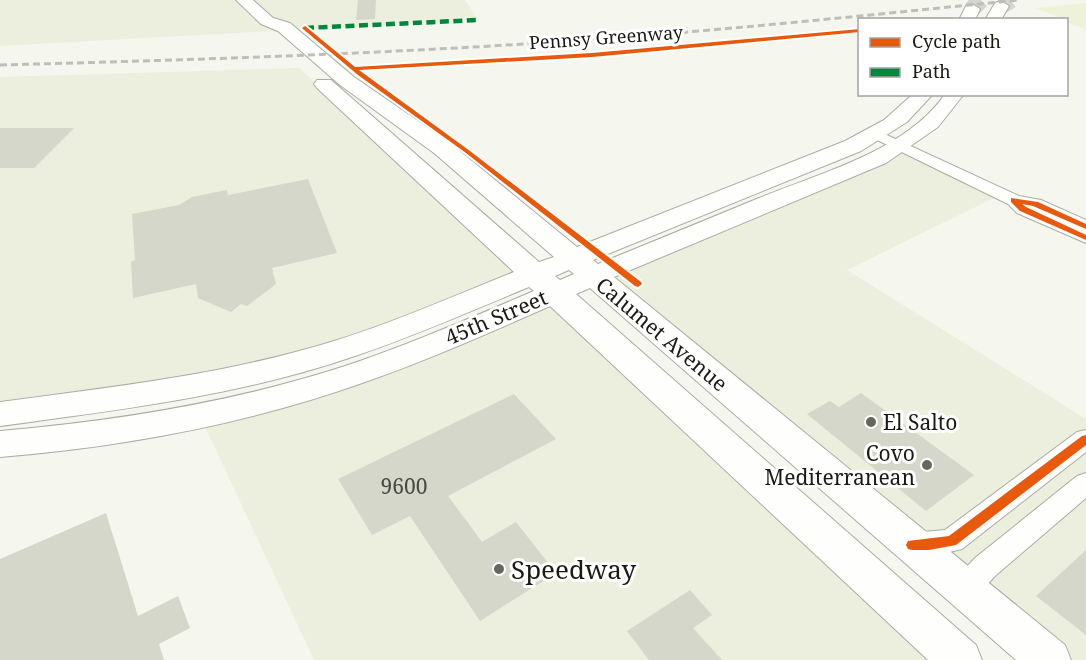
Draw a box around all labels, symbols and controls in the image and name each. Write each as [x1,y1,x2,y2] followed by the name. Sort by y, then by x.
[858,18,1068,96] legend
[528,20,685,54] street label: Pennsy Greenway
[912,29,1001,53] text: Cycle path
[912,59,951,83] text: Path
[590,271,734,397] street label: Calumet Avenue
[441,283,551,351] street label: 45th Street
[883,408,957,436] place label: El Salto
[864,415,878,429] marker: El Salto
[764,439,915,491] place label: Covo Mediterranean
[920,458,934,472] marker: Covo Mediterranean
[381,472,427,500] house number: 9600
[511,551,636,587] place label: Speedway
[492,562,506,576] marker: Speedway

